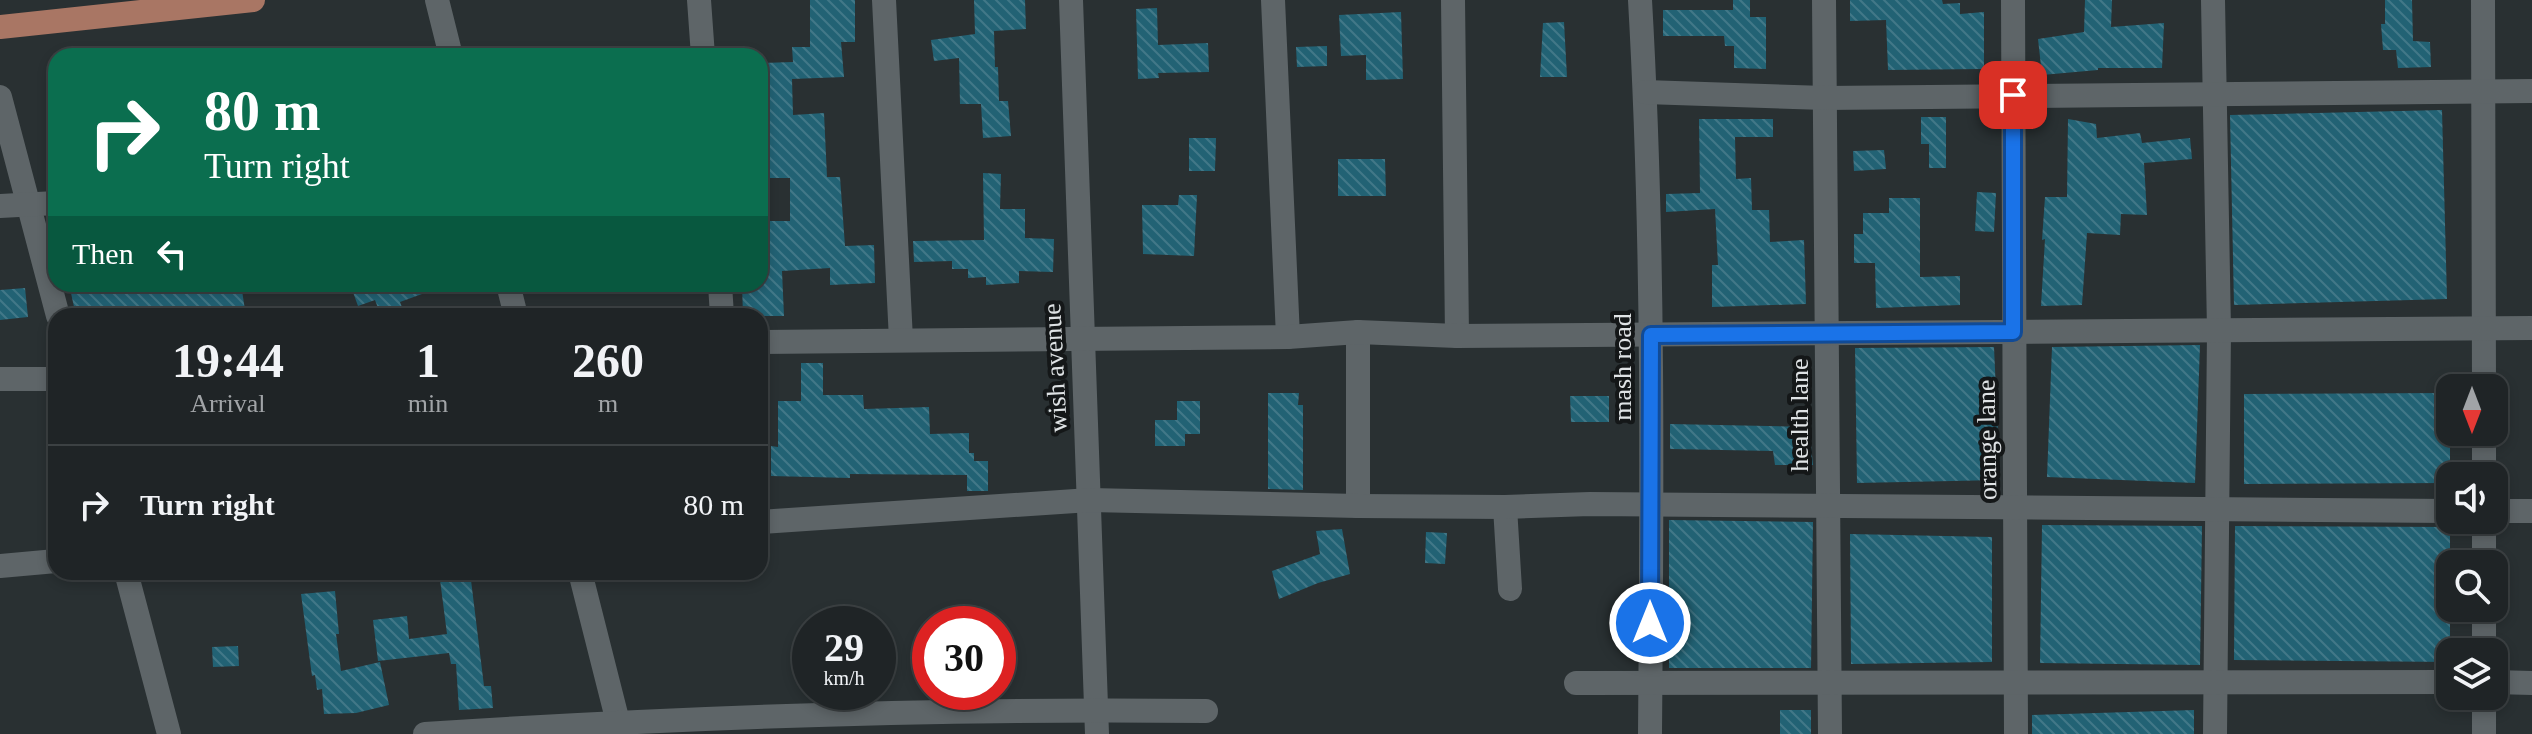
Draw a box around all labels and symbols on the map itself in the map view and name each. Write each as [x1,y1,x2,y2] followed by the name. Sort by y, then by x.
[1979,61,2047,129] pin
[1037,303,1073,433] street label: wish avenue
[1608,313,1637,421] street label: mash road
[1785,358,1814,472] street label: health lane
[2436,374,2508,446] north arrow
[1971,379,2003,501] street label: orange lane
[1608,581,1692,665] position arrow
[912,606,1016,710] speed limit sign: 30

